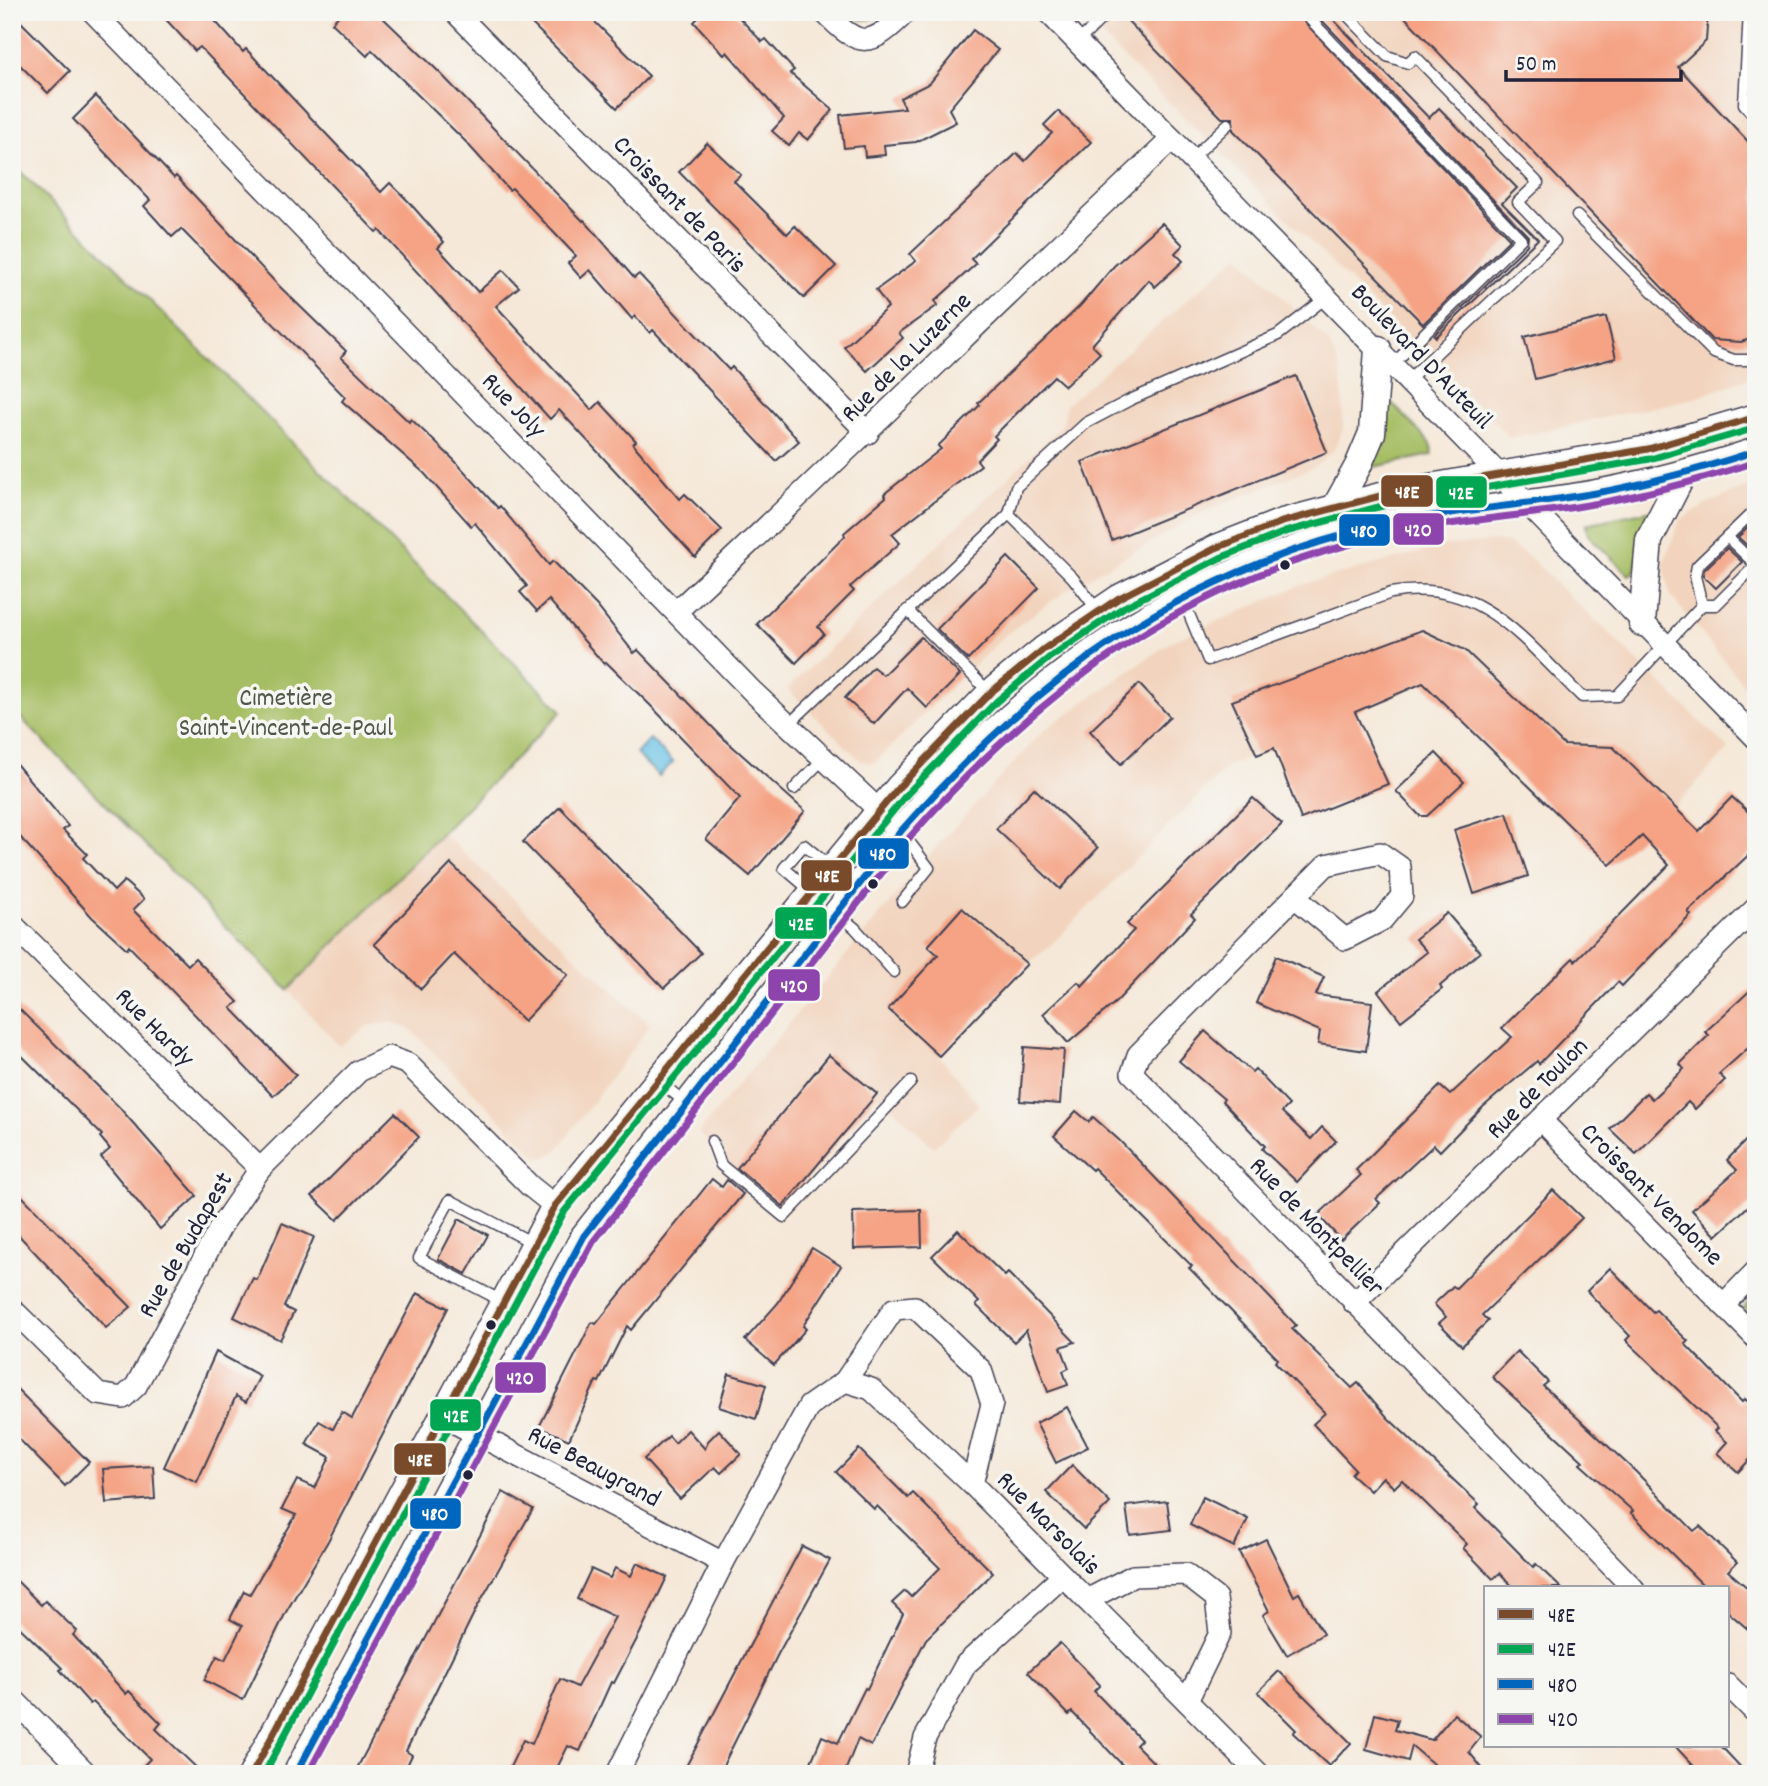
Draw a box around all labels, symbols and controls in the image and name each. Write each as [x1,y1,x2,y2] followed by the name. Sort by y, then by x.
[1506,38,1680,82] scale bar
[1516,51,1556,81] text: 50 m
[603,128,754,283] street label: Croissant de Paris
[1341,276,1500,439] street label: Boulevard D'Auteuil
[834,285,981,432] street label: Rue de la Luzerne
[472,365,554,448] street label: Rue Joly
[1380,474,1434,508] line badge: 48E
[1435,475,1488,509] line badge: 42E
[1395,481,1419,508] text: 48E
[1449,482,1474,509] text: 42E
[1392,512,1445,546] line badge: 42O
[1338,513,1391,547] line badge: 48O
[1404,519,1432,546] text: 42O
[1351,520,1377,547] text: 48O
[1278,558,1292,572] unlabelled marker
[179,681,393,748] park label: Cimetière Saint-Vincent-de-Paul
[857,837,910,870] line badge: 48O
[870,843,896,870] text: 48O
[800,859,853,892] line badge: 48E
[815,865,839,892] text: 48E
[866,877,880,891] unlabelled marker
[774,906,828,940] line badge: 42E
[789,913,814,940] text: 42E
[767,968,821,1002] line badge: 42O
[780,975,808,1002] text: 42O
[105,980,202,1077] street label: Rue Hardy
[1479,1030,1598,1149] street label: Rue de Toulon
[1570,1115,1731,1276] street label: Croissant Vendome
[1239,1150,1392,1306] street label: Rue de Montpellier
[130,1166,244,1325] street label: Rue de Budapest
[484,1318,498,1332] unlabelled marker
[494,1361,547,1394] line badge: 42O
[506,1367,534,1394] text: 42O
[429,1398,482,1432] line badge: 42E
[444,1405,469,1432] text: 42E
[520,1418,666,1519] street label: Rue Beaugrand
[393,1442,447,1476] line badge: 48E
[408,1449,432,1476] text: 48E
[987,1464,1108,1585] street label: Rue Marsolais
[461,1468,475,1482] unlabelled marker
[409,1497,462,1530] line badge: 48O
[422,1503,448,1530] text: 48O
[1484,1586,1730,1748] legend
[1548,1603,1575,1633] text: 48E
[1548,1637,1576,1667] text: 42E
[1548,1673,1577,1703] text: 48O
[1548,1707,1578,1737] text: 42O

